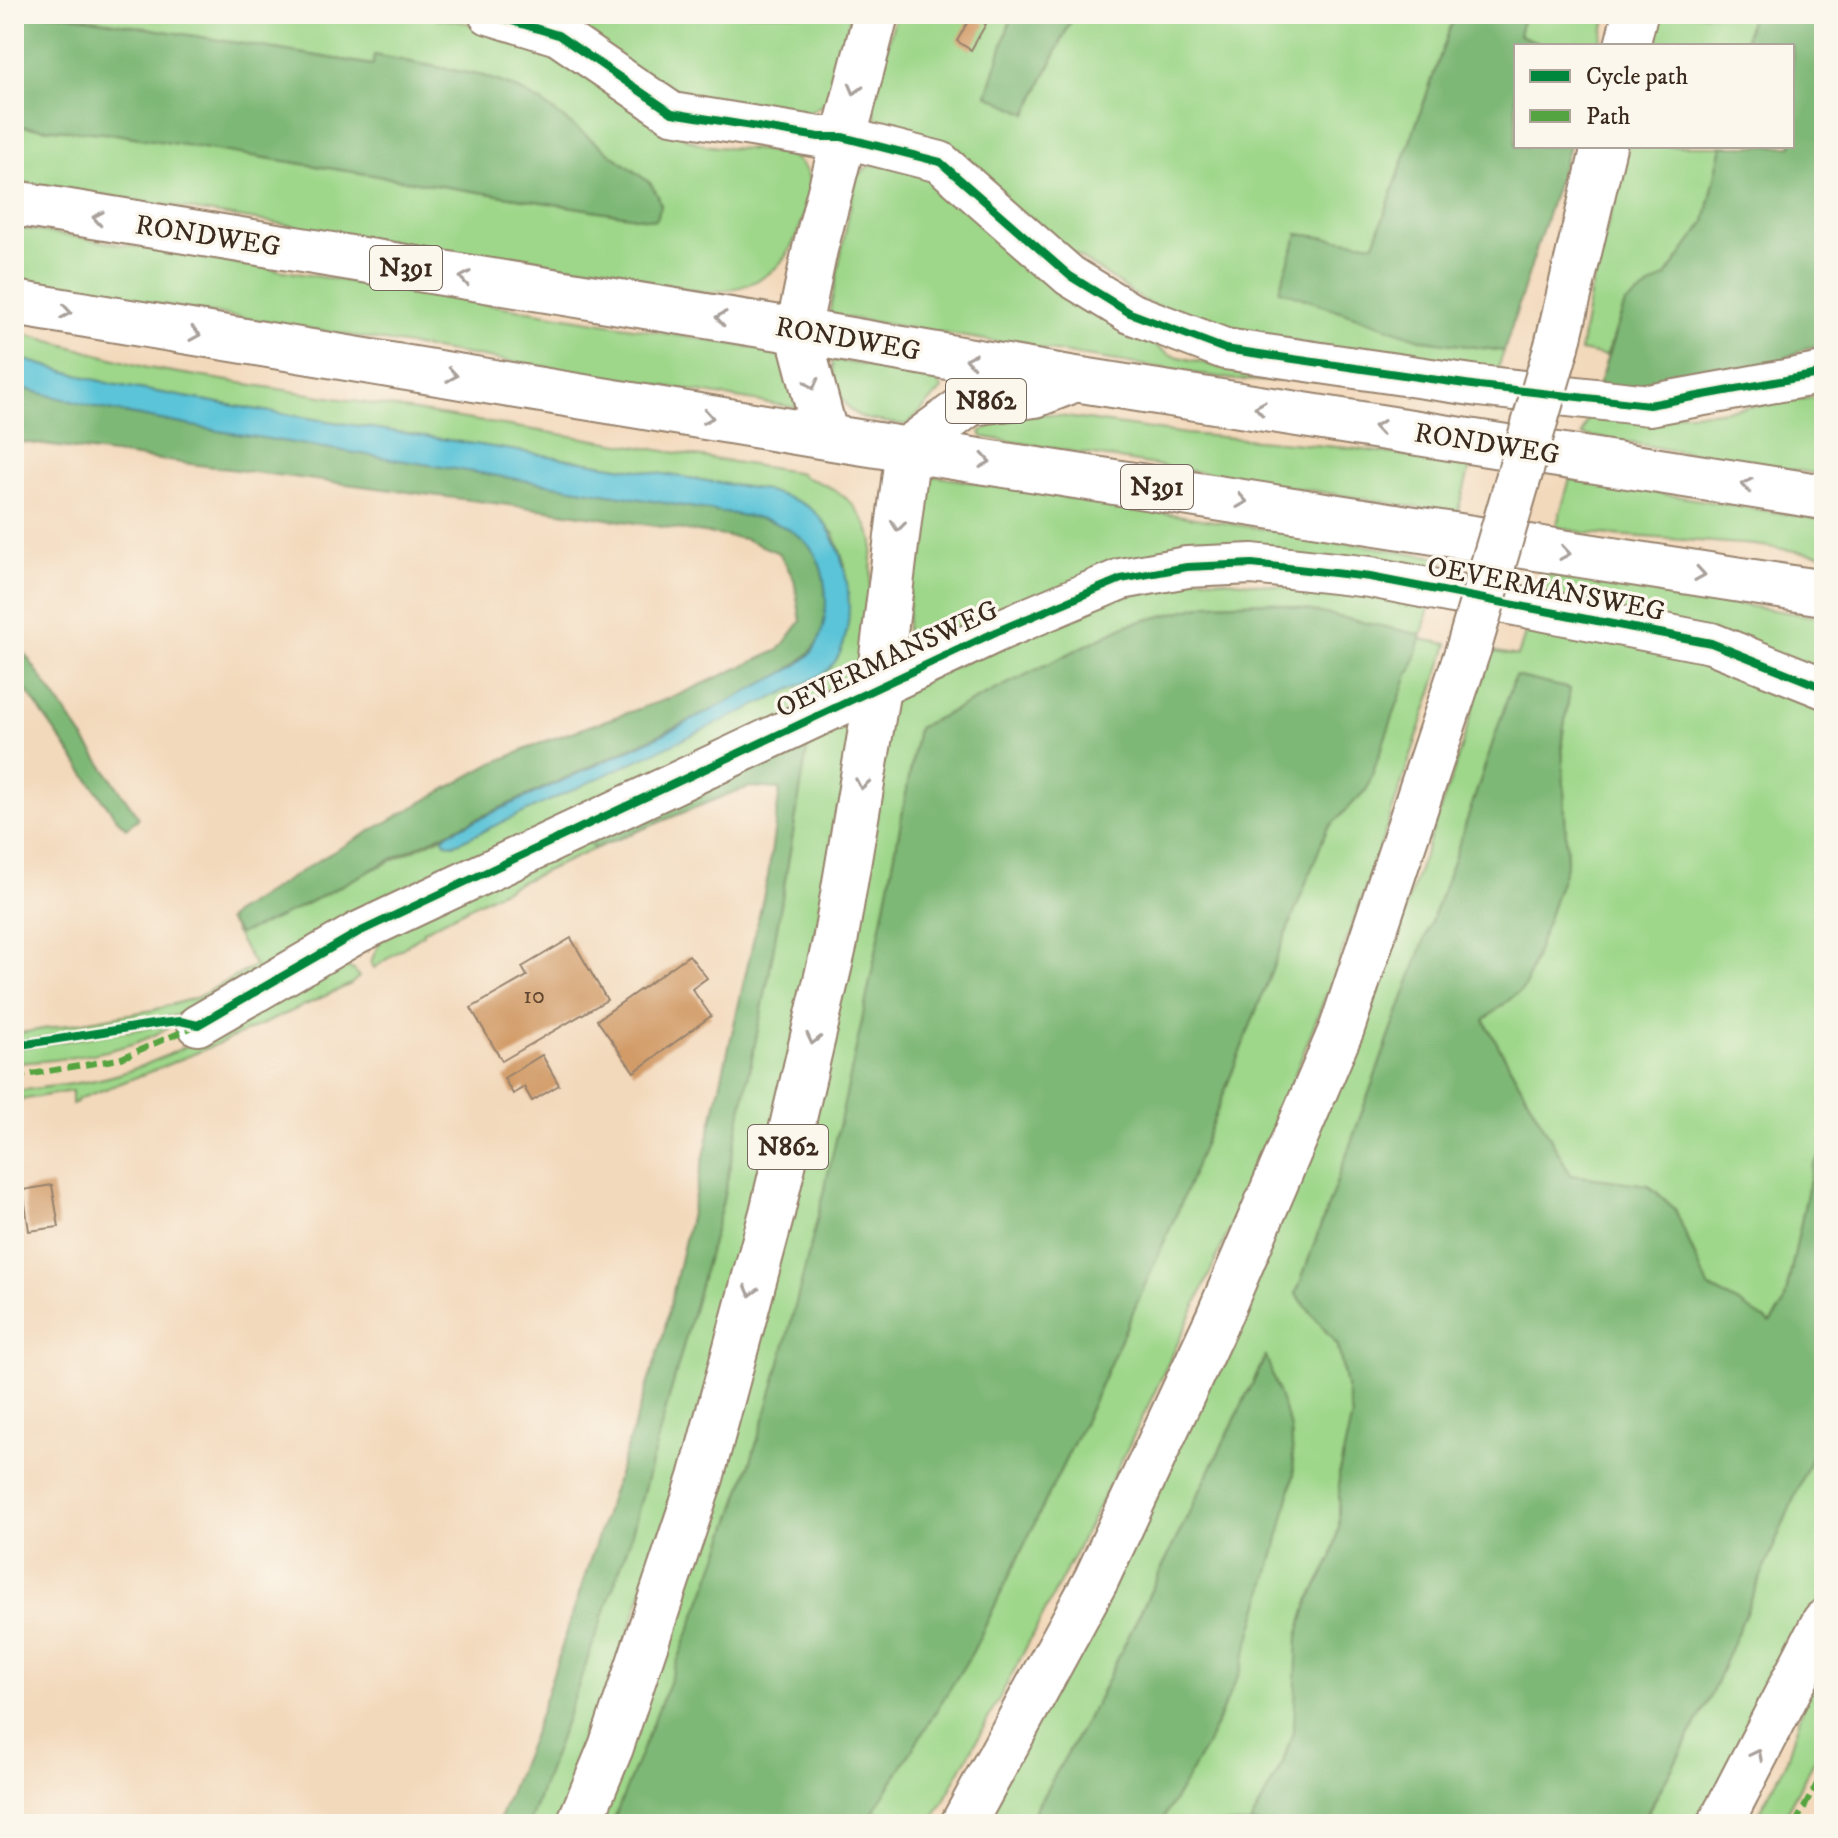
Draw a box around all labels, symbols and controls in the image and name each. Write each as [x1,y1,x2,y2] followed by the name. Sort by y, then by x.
[1514,44,1794,148] legend
[1586,62,1688,92] text: Cycle path
[848,82,865,96] one-way arrow
[1586,102,1631,132] text: Path
[133,207,283,265] street label: RONDWEG
[91,210,104,227] one-way arrow
[370,246,442,290] road number: N391
[458,270,472,287] one-way arrow
[59,303,73,320] one-way arrow
[773,309,923,369] street label: RONDWEG
[715,311,728,328] one-way arrow
[188,324,202,341] one-way arrow
[964,353,978,370] one-way arrow
[445,366,458,383] one-way arrow
[803,376,820,390] one-way arrow
[946,379,1026,423] road number: N862
[1254,400,1267,417] one-way arrow
[701,408,715,425] one-way arrow
[1412,415,1562,473] street label: RONDWEG
[1373,419,1386,436] one-way arrow
[978,451,992,468] one-way arrow
[1121,465,1193,509] road number: N391
[1740,477,1754,494] one-way arrow
[1235,492,1249,509] one-way arrow
[890,520,907,533] one-way arrow
[1558,544,1571,561] one-way arrow
[1424,549,1668,629] street label: OEVERMANSWEG
[1693,565,1706,582] one-way arrow
[770,592,1004,726] street label: OEVERMANSWEG
[855,777,872,790] one-way arrow
[523,981,545,1011] house number: 10
[805,1031,822,1045] one-way arrow
[748,1125,828,1169] road number: N862
[744,1284,761,1298] one-way arrow
[1747,1749,1762,1764] one-way arrow

